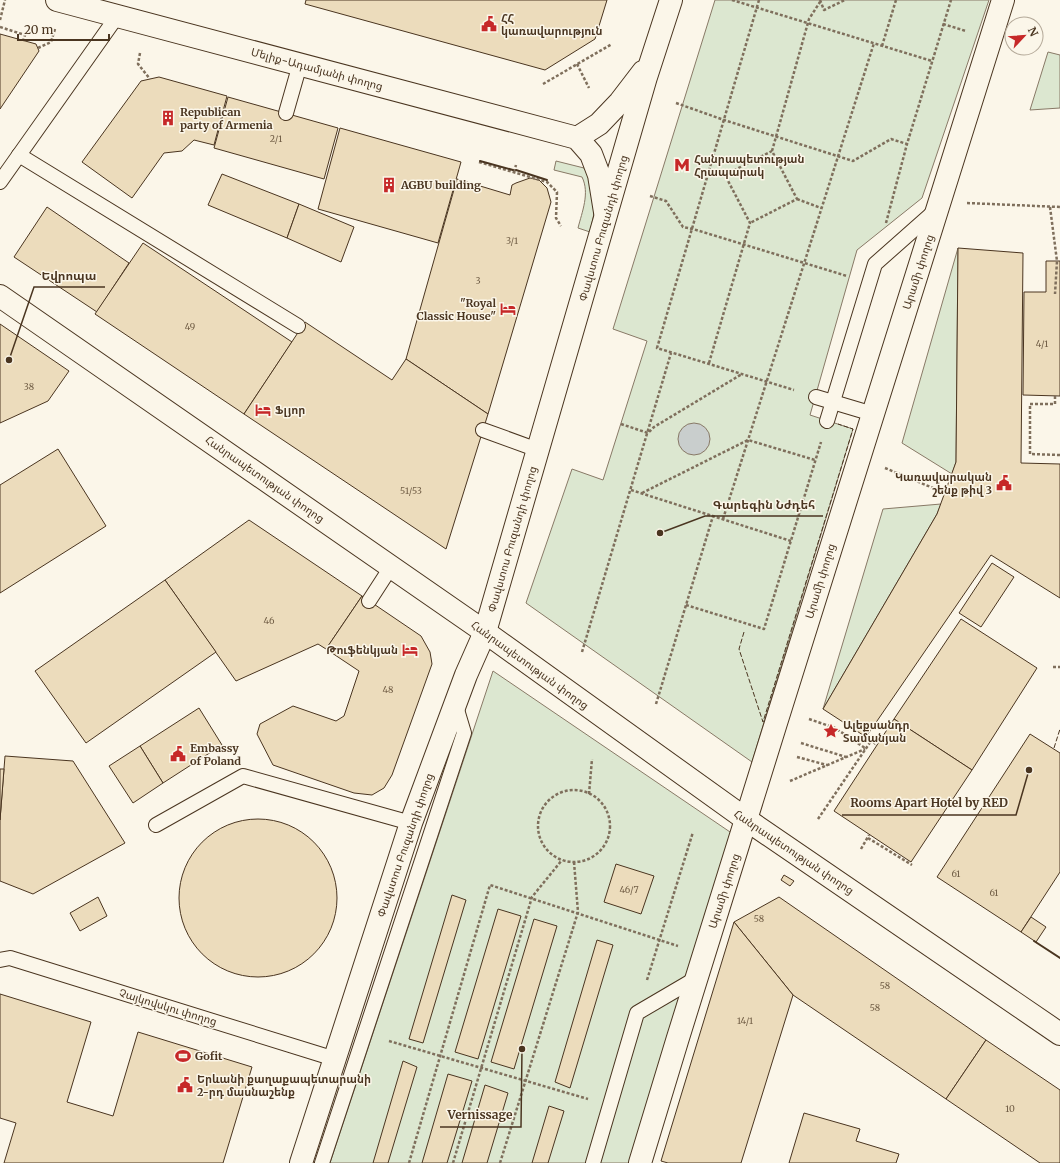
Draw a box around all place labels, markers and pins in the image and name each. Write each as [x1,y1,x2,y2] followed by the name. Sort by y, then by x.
[501,11,603,38] place label: ՀՀ կառավարություն
[480,15,498,33] public building icon: ՀՀ կառավարություն
[180,105,273,132] place label: Republican party of Armenia
[159,109,177,127] building icon: Republican party of Armenia
[694,152,805,179] place label: Հանրապետության Հրապարակ
[673,156,691,174] metro station icon: Հանրապետության Հրապարակ
[380,176,398,194] building icon: AGBU building
[400,178,481,192] place label: AGBU building
[34,263,105,287] callout: Եվրոպա
[416,296,496,323] place label: "Royal Classic House"
[499,300,517,318] hotel icon: "Royal Classic House"
[254,401,272,419] hotel icon: Ֆլյոր
[275,403,305,417] place label: Ֆլյոր
[895,470,992,497] place label: Կառավարական շենք թիվ 3
[995,474,1013,492] public building icon: Կառավարական շենք թիվ 3
[705,492,823,516] callout: Գարեգին Նժդեհ
[401,641,419,659] hotel icon: Թուֆենկյան
[326,643,398,657] place label: Թուֆենկյան
[843,718,909,745] place label: Ալեքսանդր Տամանյան
[822,722,840,740] place icon: Ալեքսանդր Տամանյան
[190,741,241,768] place label: Embassy of Poland
[169,745,187,763] public building icon: Embassy of Poland
[842,791,1016,815] callout: Rooms Apart Hotel by RED
[174,1047,192,1065] sports icon: Gofit
[195,1049,223,1063] place label: Gofit
[197,1072,371,1099] place label: Երևանի քաղաքապետարանի 2-րդ մասնաշենք
[176,1076,194,1094] public building icon: Երևանի քաղաքապետարանի 2-րդ մասնաշենք
[440,1103,521,1127] callout: Vernissage

